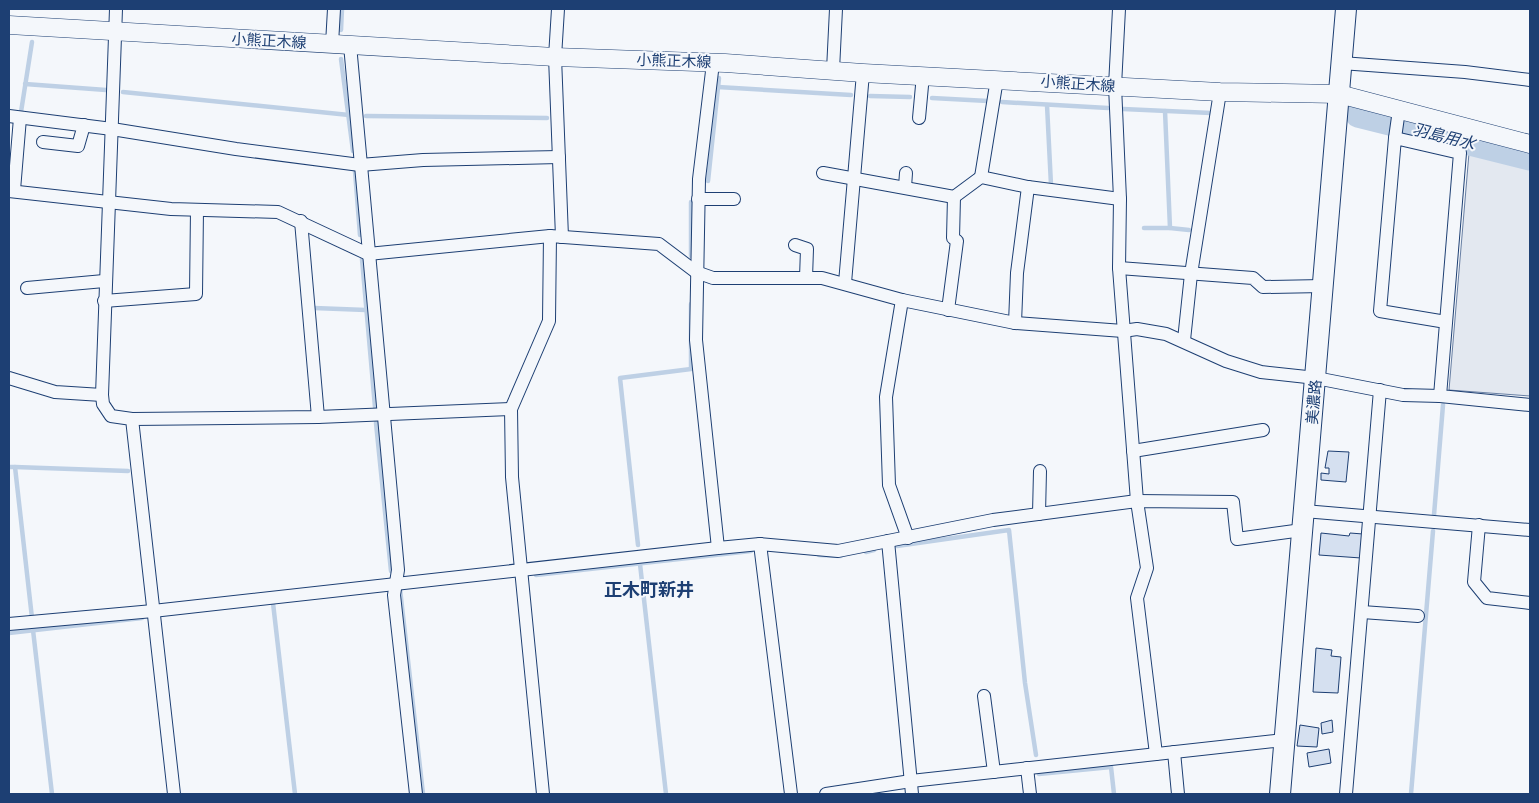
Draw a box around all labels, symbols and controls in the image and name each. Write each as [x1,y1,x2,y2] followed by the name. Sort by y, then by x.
[231,30,307,52] street label: 小熊正木線
[636,51,712,71] street label: 小熊正木線
[1040,72,1116,96] street label: 小熊正木線
[1411,120,1479,154] water label: 羽島用水
[1303,379,1325,425] street label: 美濃路
[604,579,694,601] district label: 正木町新井

